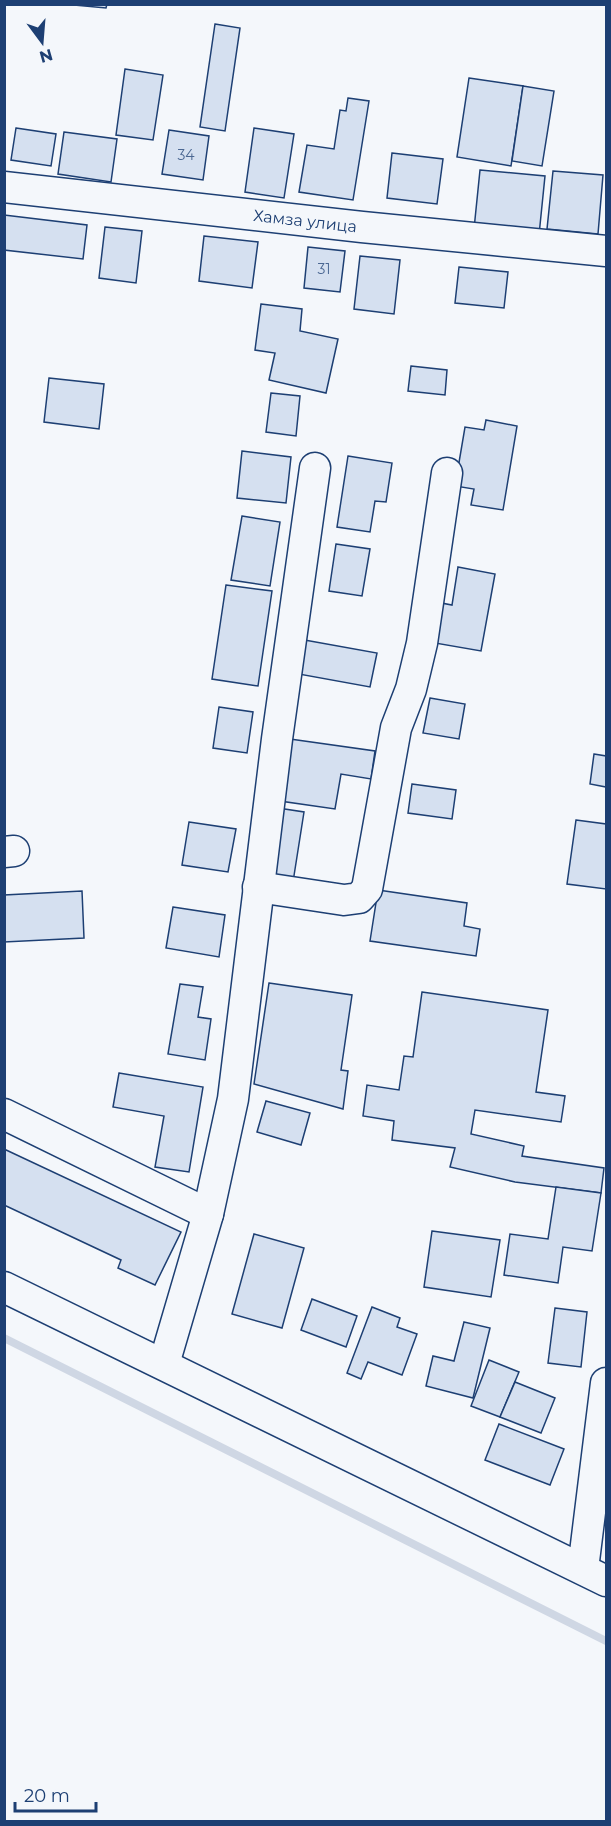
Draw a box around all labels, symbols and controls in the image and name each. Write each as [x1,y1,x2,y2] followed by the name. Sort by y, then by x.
[12,12,72,72] north arrow
[37,45,55,67] text: N
[177,146,195,164] house number: 34
[252,205,358,236] street label: Хамза улица
[318,260,330,278] house number: 31
[15,1775,96,1813] scale bar
[24,1785,70,1807] text: 20 m

